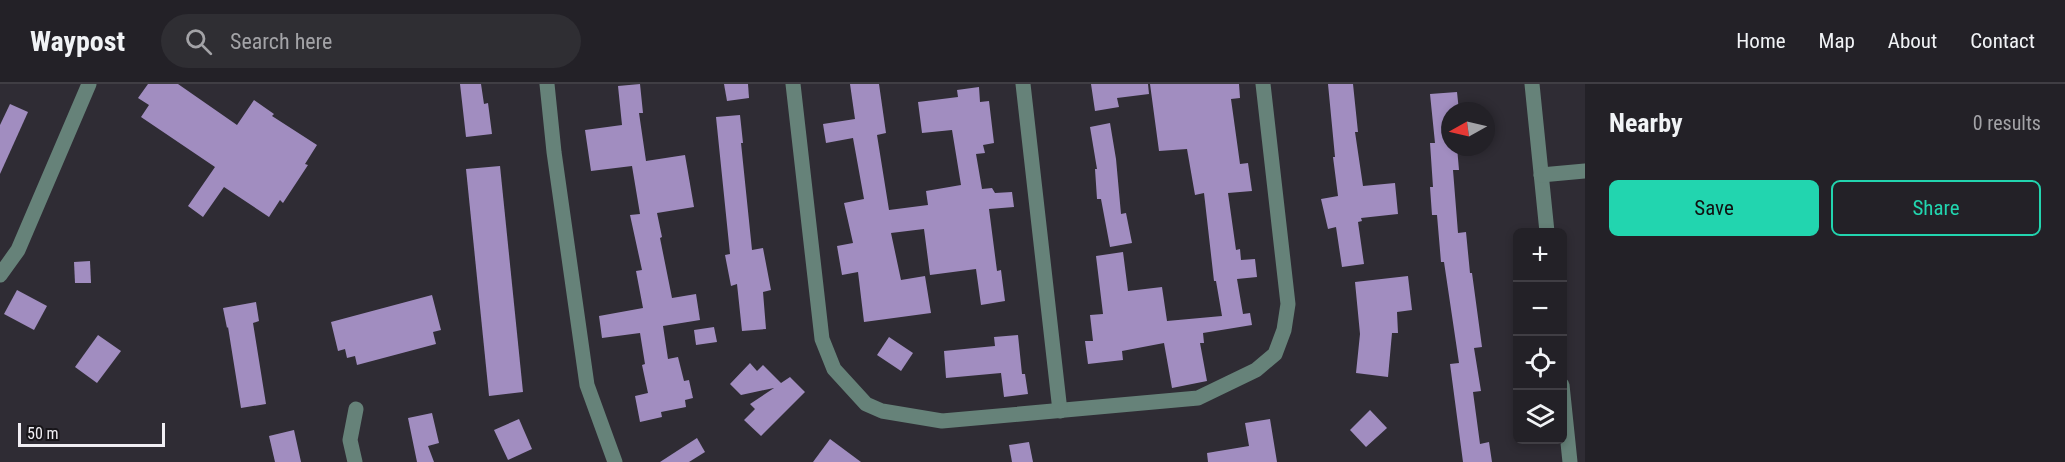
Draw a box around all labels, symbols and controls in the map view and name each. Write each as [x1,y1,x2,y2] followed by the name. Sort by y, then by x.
[161,14,581,68] search box
[30,25,125,58] text: Waypost
[182,25,215,58] icon: search
[230,29,332,54] text: Search here
[1736,29,1786,53] text: Home
[1819,29,1855,53] text: Map
[1888,29,1937,53] text: About
[1970,29,2035,53] text: Contact
[1441,102,1495,156] north arrow
[1609,108,1683,138] text: Nearby
[1973,111,2041,135] text: 0 results
[1609,180,1819,236] button: Save
[1831,180,2041,236] button: Share
[1513,228,1567,444] map controls
[1513,228,1567,282] button: +
[1513,282,1567,336] button: −
[1513,336,1567,390] button: locate
[1513,390,1567,444] button: layers
[18,420,165,448] scale bar
[27,424,59,443] text: 50 m

